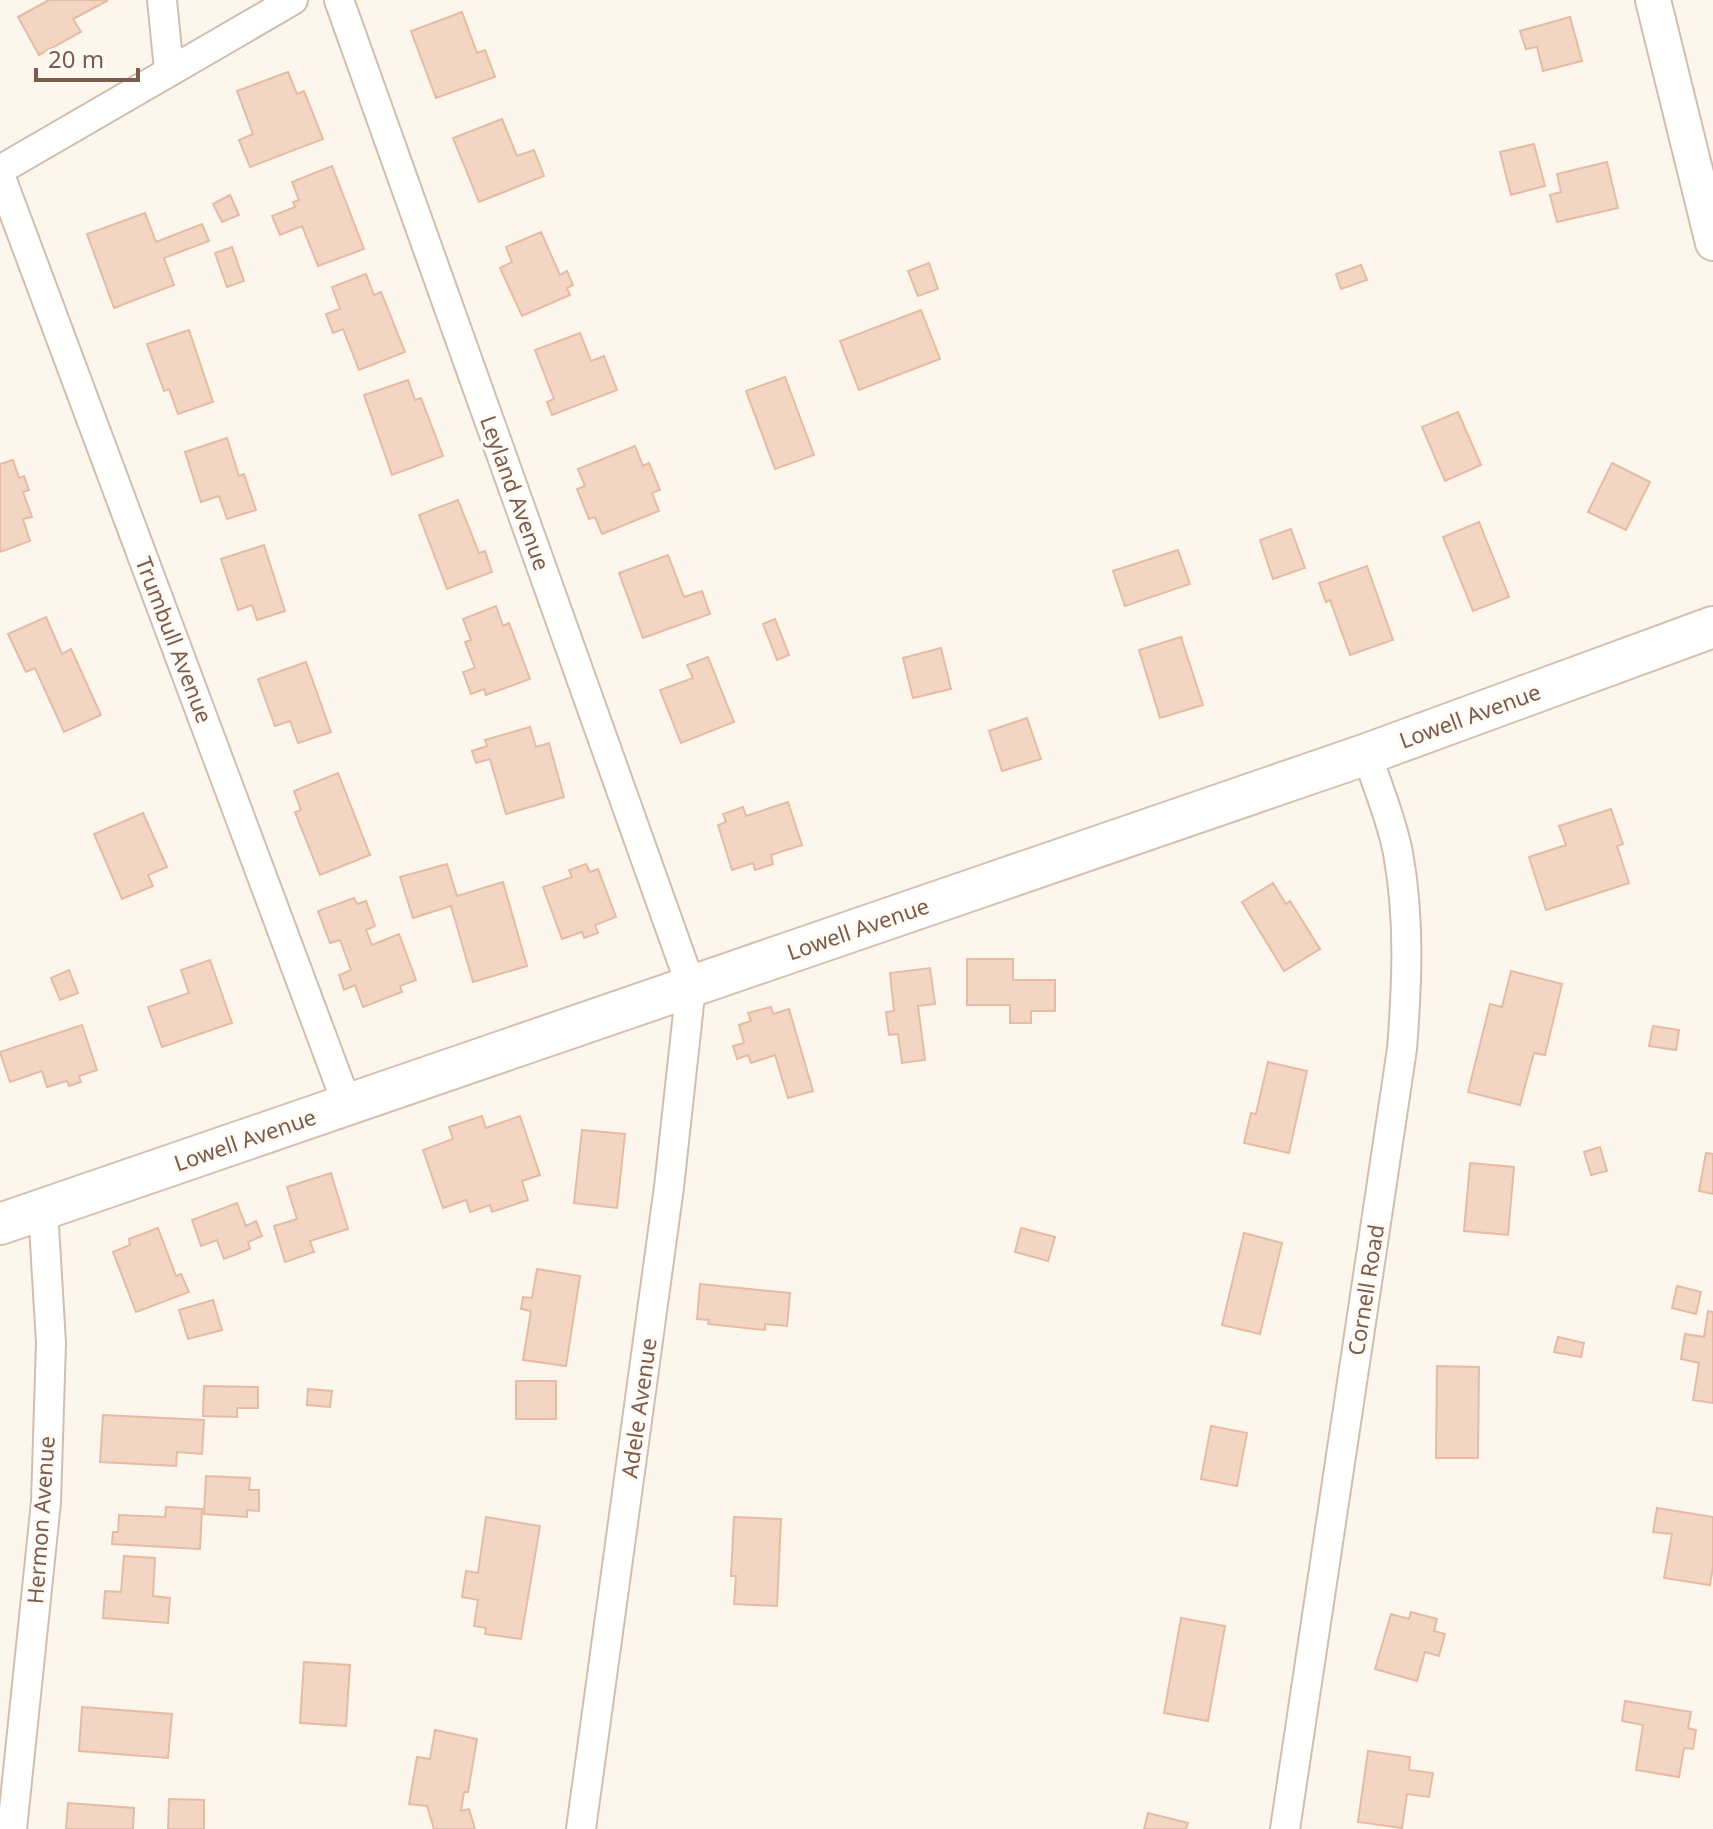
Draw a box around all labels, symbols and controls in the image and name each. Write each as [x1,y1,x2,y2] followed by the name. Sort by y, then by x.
[36,32,138,82] scale bar
[48,42,104,75] text: 20 m
[474,411,558,574] street label: Leyland Avenue
[129,552,220,727] street label: Trumbull Avenue
[1395,676,1545,755] street label: Lowell Avenue
[783,890,933,966] street label: Lowell Avenue
[170,1101,320,1177] street label: Lowell Avenue
[1340,1222,1390,1358] street label: Cornell Road
[613,1336,663,1480] street label: Adele Avenue
[19,1435,61,1605] street label: Hermon Avenue

